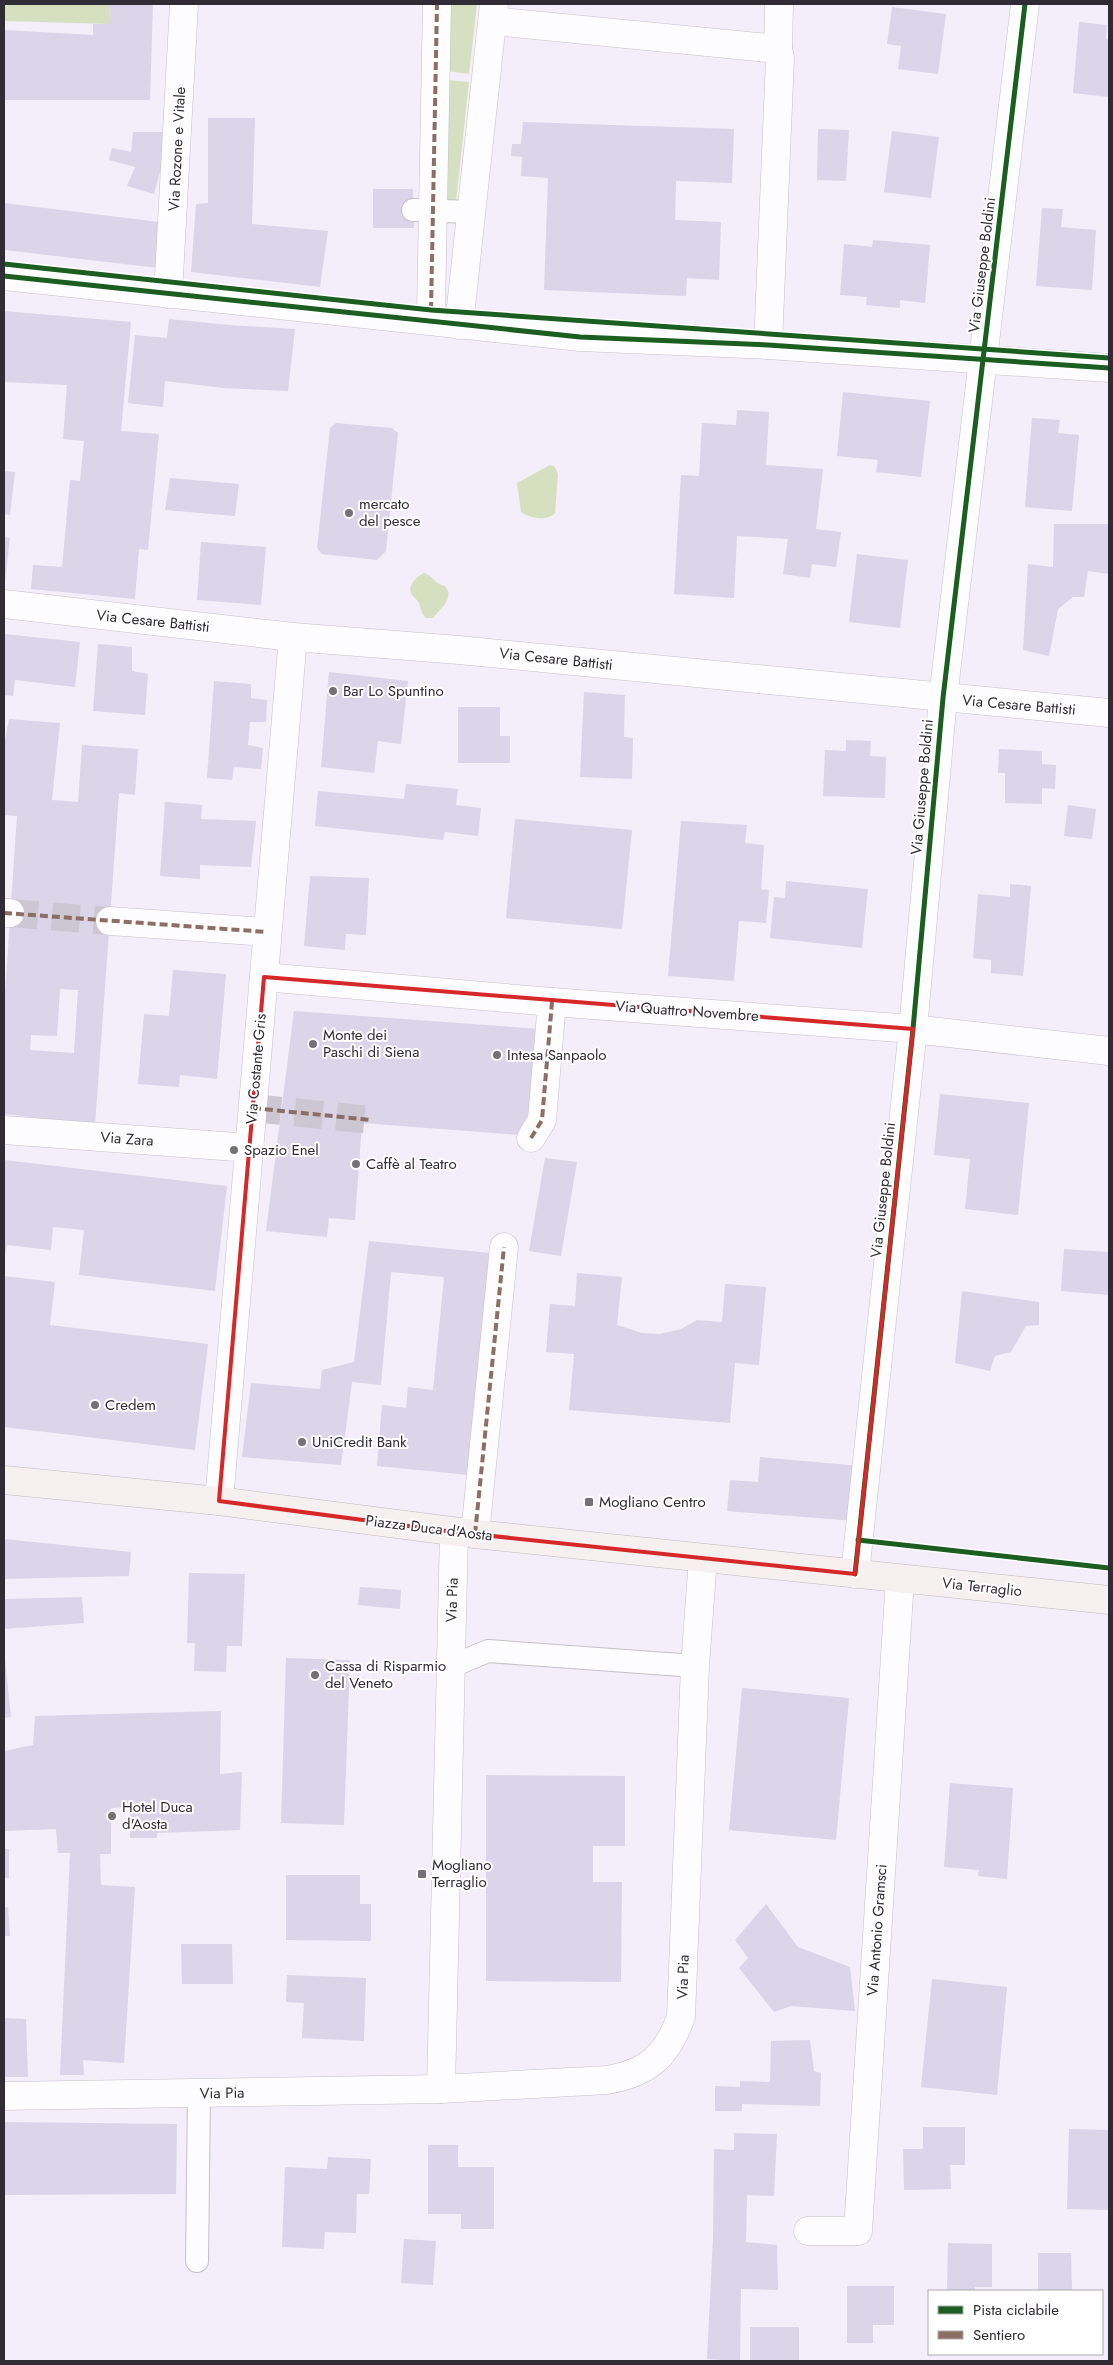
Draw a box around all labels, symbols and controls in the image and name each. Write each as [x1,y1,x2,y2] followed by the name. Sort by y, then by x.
[163,86,191,212] street label: Via Rozone e Vitale
[963,196,1001,334] street label: Via Giuseppe Boldini
[359,493,421,532] place label: mercato del pesce
[343,507,355,519] marker: mercato del pesce
[95,604,211,638] street label: Via Cesare Battisti
[498,642,614,676] street label: Via Cesare Battisti
[343,680,444,702] place label: Bar Lo Spuntino
[327,685,339,697] marker: Bar Lo Spuntino
[961,689,1077,721] street label: Via Cesare Battisti
[905,718,939,856] street label: Via Giuseppe Boldini
[614,995,760,1027] street label: Via Quattro Novembre
[240,1013,272,1125] street label: Via Costante Gris
[323,1024,419,1063] place label: Monte dei Paschi di Siena
[307,1038,319,1050] marker: Monte dei Paschi di Siena
[507,1044,607,1066] place label: Intesa Sanpaolo
[491,1049,503,1061] marker: Intesa Sanpaolo
[865,1121,901,1259] street label: Via Giuseppe Boldini
[100,1126,154,1152] street label: Via Zara
[244,1139,319,1161] place label: Spazio Enel
[228,1144,240,1156] marker: Spazio Enel
[366,1153,457,1175] place label: Caffè al Teatro
[350,1158,362,1170] marker: Caffè al Teatro
[105,1394,156,1416] place label: Credem
[89,1399,101,1411] marker: Credem
[312,1431,407,1453] place label: UniCredit Bank
[296,1436,308,1448] marker: UniCredit Bank
[599,1491,706,1513] place label: Mogliano Centro
[583,1496,595,1508] marker: Mogliano Centro
[364,1509,494,1547] street label: Piazza Duca d'Aosta
[941,1572,1023,1602] street label: Via Terraglio
[440,1577,464,1623] street label: Via Pia
[325,1655,446,1694] place label: Cassa di Risparmio del Veneto
[309,1669,321,1681] marker: Cassa di Risparmio del Veneto
[122,1796,193,1835] place label: Hotel Duca d'Aosta
[106,1810,118,1822] marker: Hotel Duca d'Aosta
[432,1854,492,1893] place label: Mogliano Terraglio
[861,1863,893,1997] street label: Via Antonio Gramsci
[416,1868,428,1880] marker: Mogliano Terraglio
[671,1954,695,2000] street label: Via Pia
[199,2082,245,2104] street label: Via Pia
[928,2290,1103,2355] legend
[973,2299,1059,2321] text: Pista ciclabile
[973,2324,1025,2346] text: Sentiero

